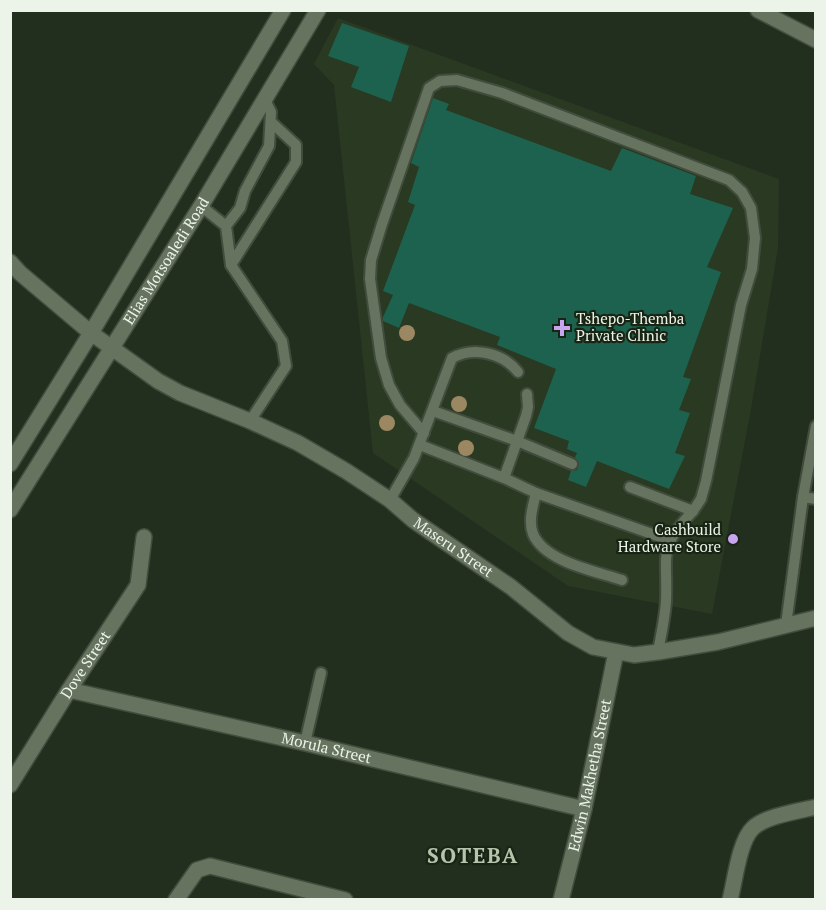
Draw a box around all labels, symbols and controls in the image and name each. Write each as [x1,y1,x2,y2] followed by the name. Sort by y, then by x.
[118,193,213,328] street label: Elias Motsoaledi Road
[576,308,685,345] place label: Tshepo-Themba Private Clinic
[553,319,571,337] marker: Tshepo-Themba Private Clinic
[410,512,498,581] street label: Maseru Street
[618,519,721,556] place label: Cashbuild Hardware Store
[726,532,740,546] marker: Cashbuild Hardware Store
[55,626,115,702] street label: Dove Street
[563,697,615,853] street label: Edwin Makhetha Street
[280,727,374,767] street label: Morula Street
[427,841,519,869] district label: SOTEBA

